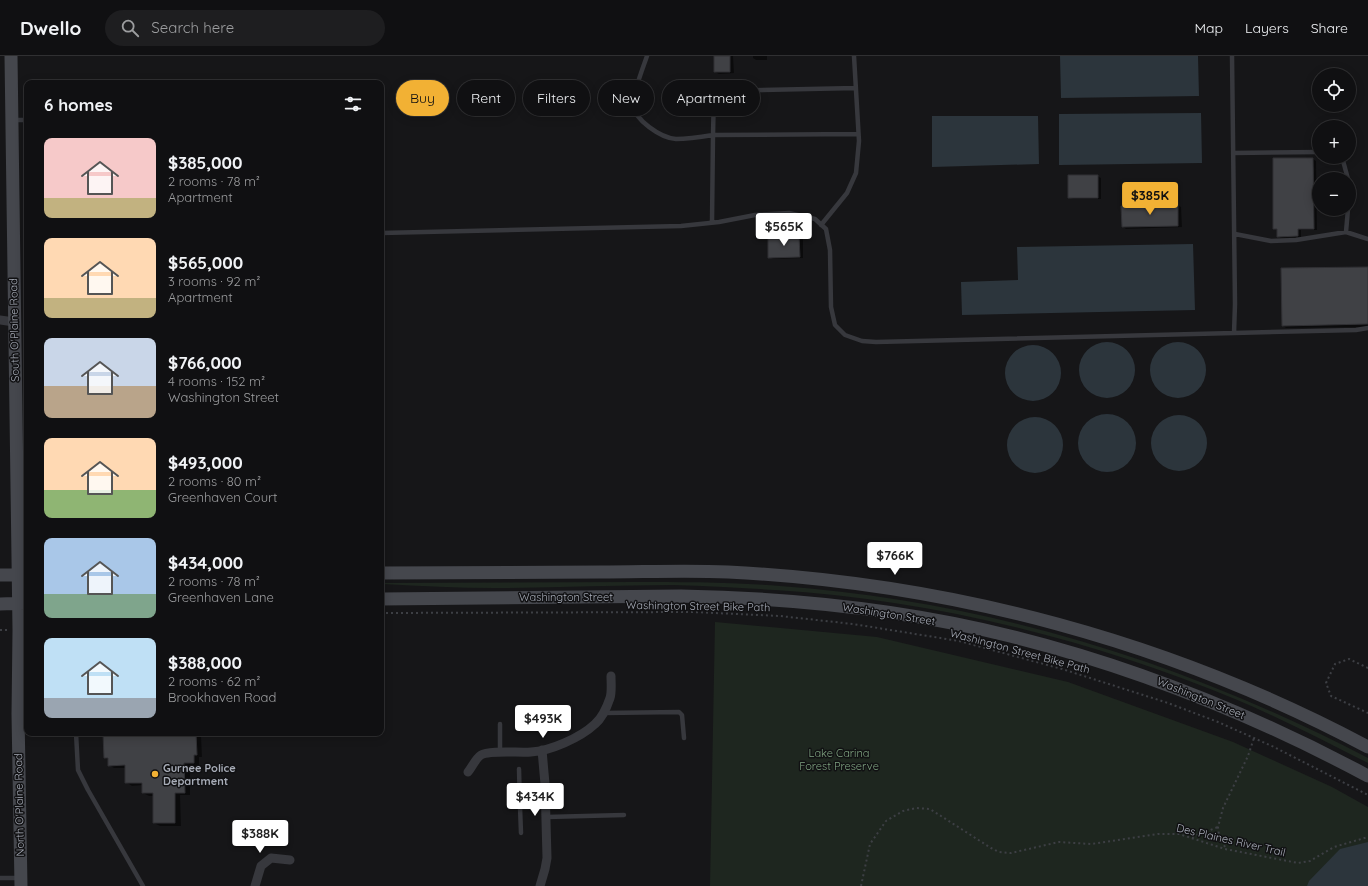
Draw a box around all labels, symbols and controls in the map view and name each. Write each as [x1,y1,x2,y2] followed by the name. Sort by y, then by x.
[105,10,385,46] search box
[20,16,81,40] text: Dwello
[119,17,141,39] icon: search
[151,18,234,37] text: Search here
[1194,19,1223,37] text: Map
[1245,19,1289,37] text: Layers
[1311,19,1348,37] text: Share
[1312,68,1356,216] map controls
[1312,68,1356,112] button: locate
[396,80,449,116] chip: Buy
[457,80,515,116] chip: Rent
[523,80,590,116] chip: Filters
[598,80,654,116] chip: New
[662,80,760,116] chip: Apartment
[342,93,364,115] icon: filters
[44,94,113,115] text: 6 homes
[1312,120,1356,164] button: +
[168,152,242,173] text: $385,000
[76,154,124,202] icon: home
[1312,172,1356,216] button: −
[168,173,260,189] text: 2 rooms · 78 m²
[1122,182,1178,216] pin: $385K
[1131,187,1169,203] text: $385K
[168,189,233,205] text: Apartment
[756,213,812,247] pin: $565K
[765,218,803,234] text: $565K
[168,252,243,273] text: $565,000
[76,254,124,302] icon: home
[168,273,260,289] text: 3 rooms · 92 m²
[6,278,22,382] street label: South O'Plaine Road
[168,289,233,305] text: Apartment
[168,352,242,373] text: $766,000
[76,354,124,402] icon: home
[168,373,265,389] text: 4 rooms · 152 m²
[168,389,279,405] text: Washington Street
[168,452,243,473] text: $493,000
[76,454,124,502] icon: home
[168,473,261,489] text: 2 rooms · 80 m²
[168,489,277,505] text: Greenhaven Court
[867,542,923,576] pin: $766K
[876,547,914,563] text: $766K
[168,552,243,573] text: $434,000
[76,554,124,602] icon: home
[168,573,260,589] text: 2 rooms · 78 m²
[168,589,274,605] text: Greenhaven Lane
[519,590,613,604] street label: Washington Street
[626,598,770,614] street label: Washington Street Bike Path
[842,600,937,628] street label: Washington Street
[948,626,1092,676] street label: Washington Street Bike Path
[168,652,242,673] text: $388,000
[76,654,124,702] icon: home
[168,673,260,689] text: 2 rooms · 62 m²
[1155,674,1247,722] street label: Washington Street
[168,689,276,705] text: Brookhaven Road
[515,705,571,739] pin: $493K
[524,710,562,726] text: $493K
[799,746,879,773] park label: Lake Carina Forest Preserve
[11,753,27,857] street label: North O'Plaine Road
[163,761,236,788] place label: Gurnee Police Department
[150,769,160,779] marker: Gurnee Police Department
[507,783,563,817] pin: $434K
[516,788,554,804] text: $434K
[232,820,288,854] pin: $388K
[1175,821,1287,859] street label: Des Plaines River Trail
[241,825,279,841] text: $388K

